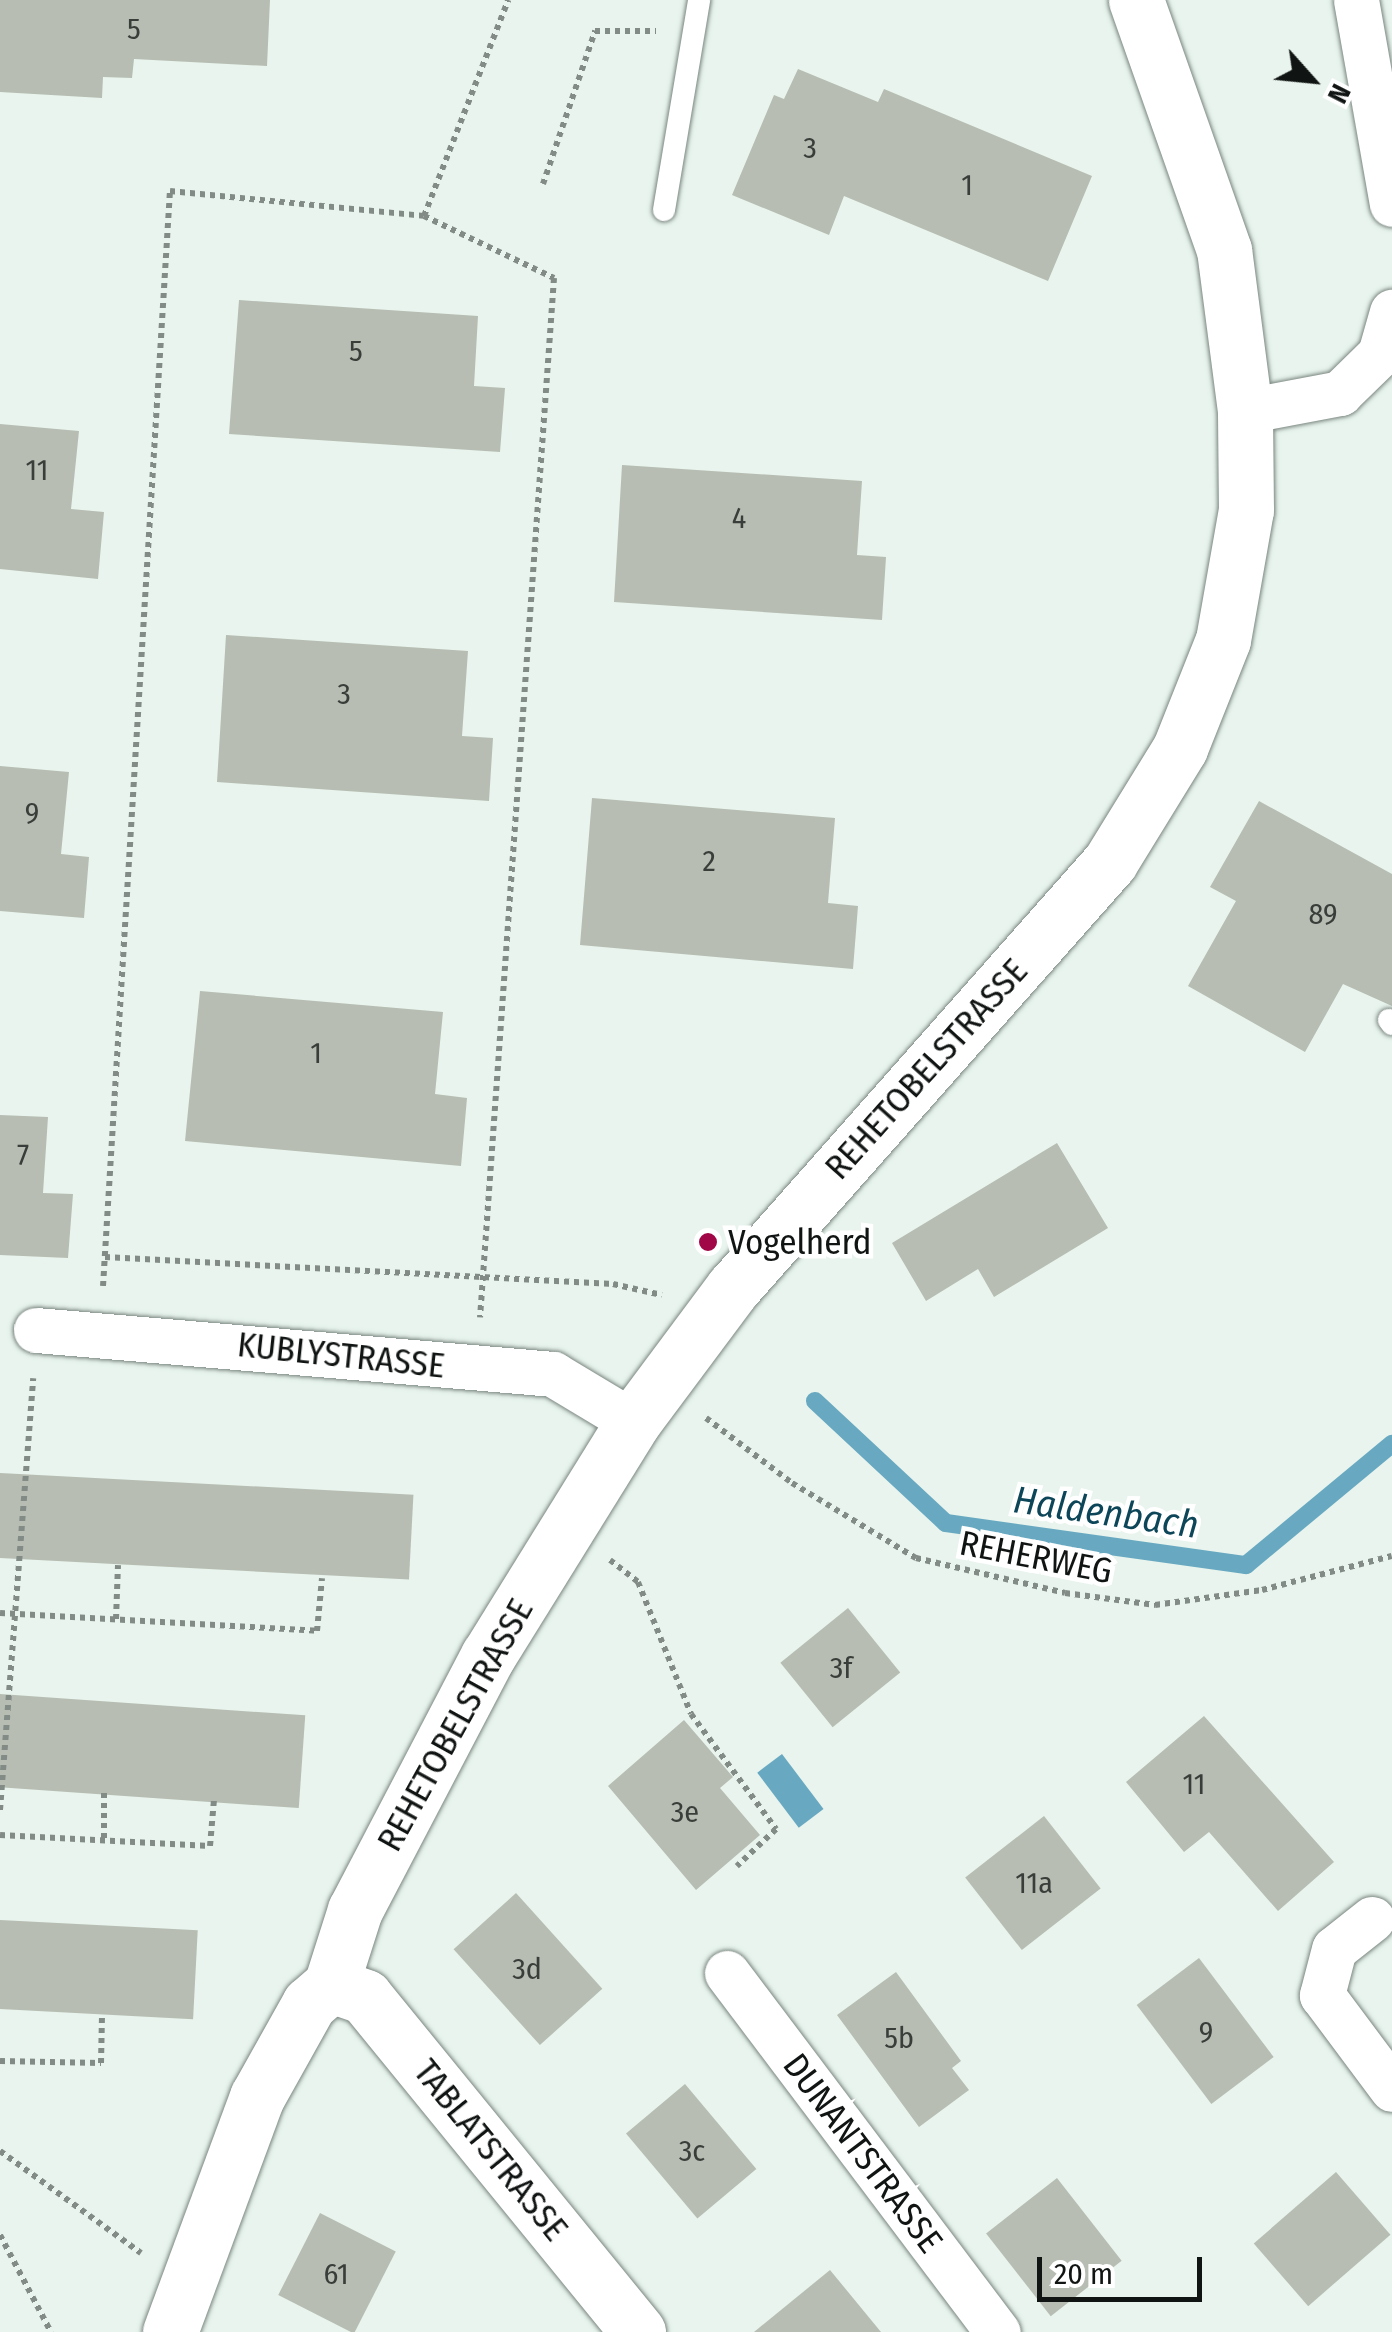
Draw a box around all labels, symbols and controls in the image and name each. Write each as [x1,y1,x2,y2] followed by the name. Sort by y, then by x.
[127,11,141,47] house number: 5
[1262,30,1362,130] north arrow
[1321,79,1358,109] text: N
[803,130,817,166] house number: 3
[961,167,973,203] house number: 1
[349,333,363,369] house number: 5
[26,452,48,488] house number: 11
[732,500,746,536] house number: 4
[337,676,351,712] house number: 3
[25,795,39,831] house number: 9
[702,843,716,879] house number: 2
[1308,896,1338,932] house number: 89
[816,950,1036,1188] street label: REHETOBELSTRASSE
[310,1035,322,1071] house number: 1
[17,1137,29,1173] house number: 7
[728,1221,871,1263] place label: Vogelherd
[697,1231,719,1253] marker: Vogelherd
[235,1323,447,1387] street label: KUBLYSTRASSE
[1011,1477,1201,1549] water label: Haldenbach
[956,1522,1116,1592] street label: REHERWEG
[368,1592,542,1858] street label: REHETOBELSTRASSE
[830,1650,852,1686] house number: 3f
[1183,1766,1205,1802] house number: 11
[671,1794,699,1830] house number: 3e
[1015,1865,1053,1901] house number: 11a
[512,1951,542,1987] house number: 3d
[1199,2014,1213,2050] house number: 9
[884,2020,914,2056] house number: 5b
[775,2045,951,2261] street label: DUNANTSTRASSE
[405,2051,577,2249] street label: TABLATSTRASSE
[679,2133,705,2169] house number: 3c
[1042,2237,1207,2299] scale bar
[323,2256,349,2292] house number: 61
[1054,2256,1113,2292] text: 20 m

